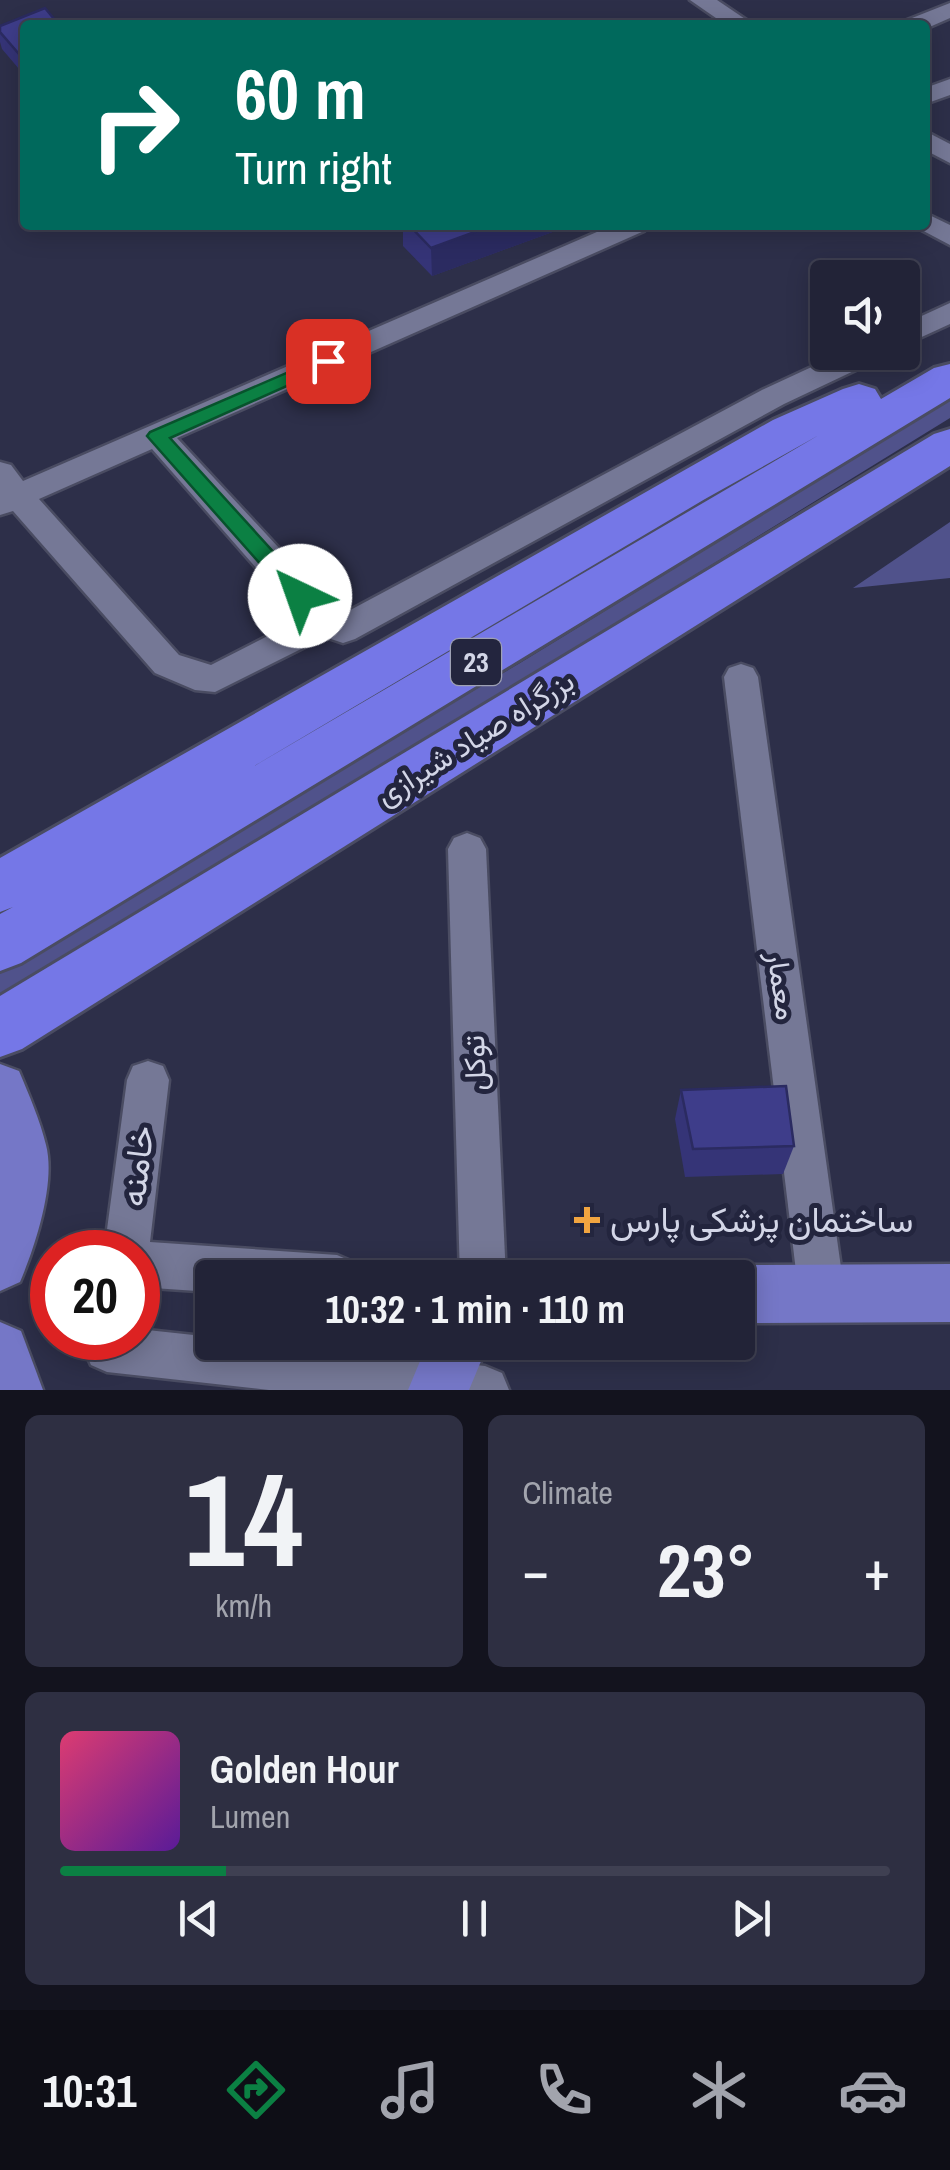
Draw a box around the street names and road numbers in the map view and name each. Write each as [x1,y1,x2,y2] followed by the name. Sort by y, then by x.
[451,639,501,685] road number: 23
[368,660,581,814] street label: بزرگراه صیاد شیرازی
[758,948,808,1023] street label: معمار
[453,1034,495,1092] street label: توکل
[108,1123,165,1209] street label: خامنه

